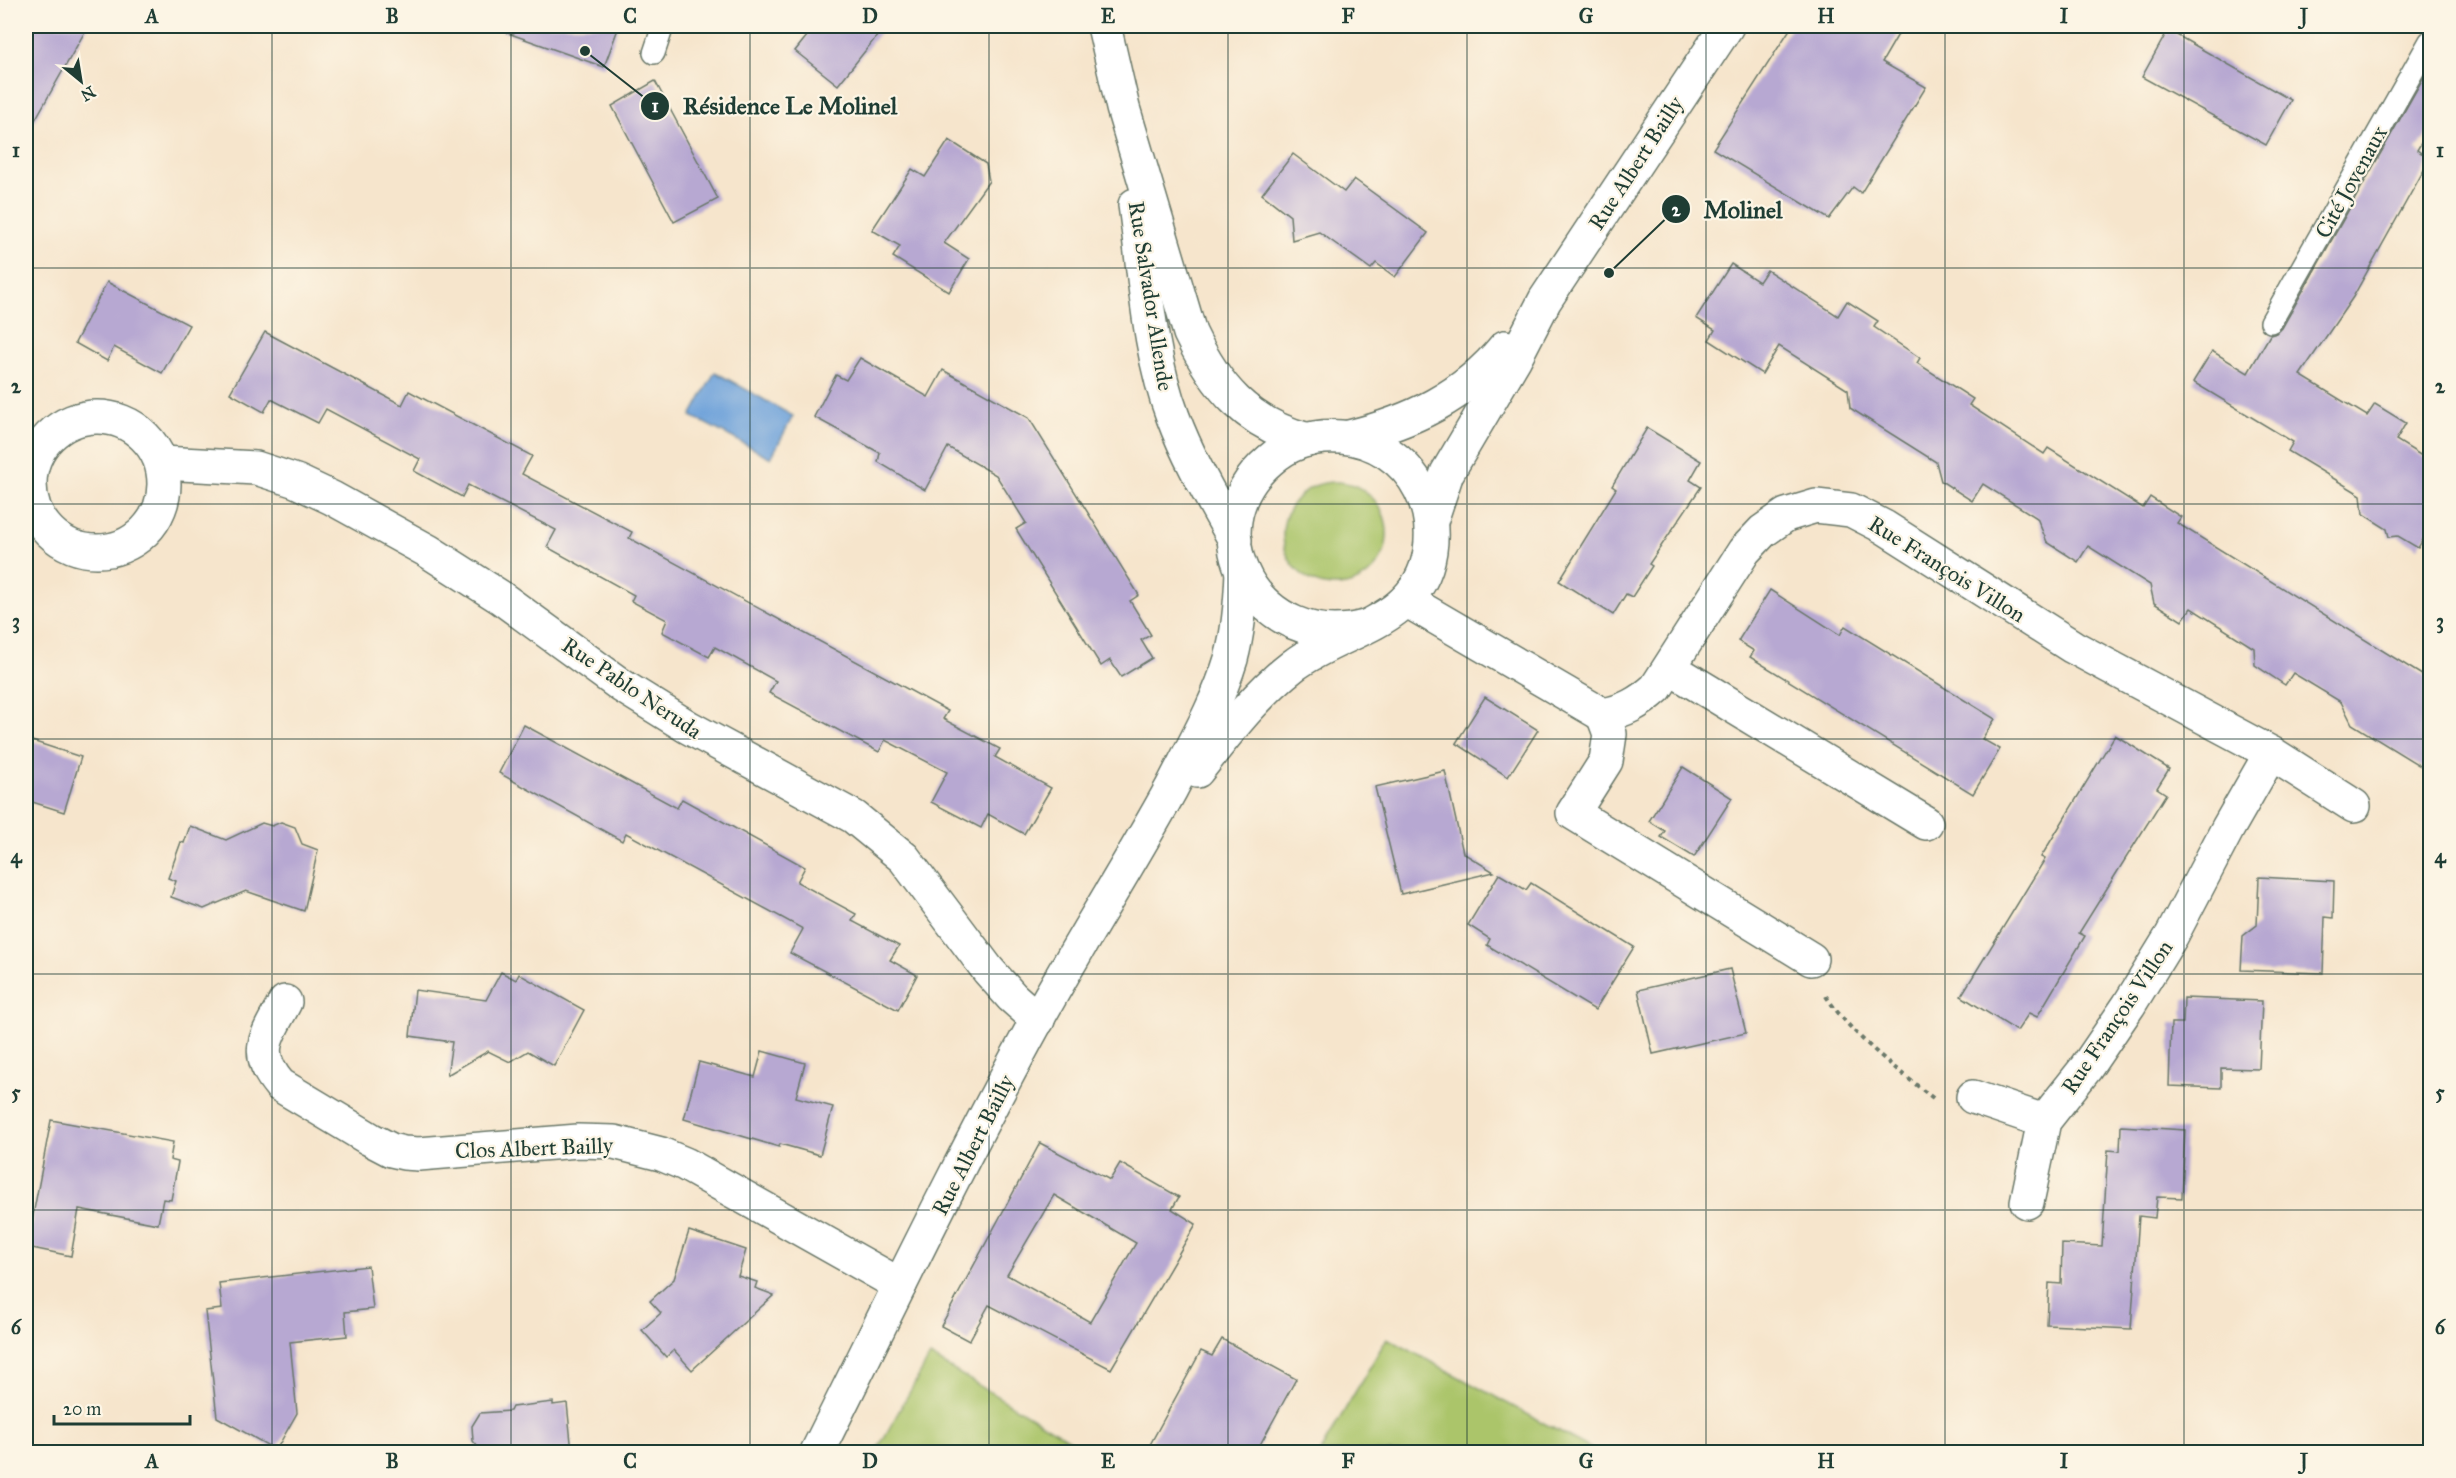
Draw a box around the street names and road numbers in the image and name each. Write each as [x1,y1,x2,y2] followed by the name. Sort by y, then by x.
[1583,90,1690,235] street label: Rue Albert Bailly
[2309,121,2393,243] street label: Cité Jovenaux
[1123,199,1179,393] street label: Rue Salvador Allende
[1864,510,2030,628] street label: Rue François Villon
[557,631,708,745] street label: Rue Pablo Neruda
[2056,935,2179,1099] street label: Rue François Villon
[926,1070,1020,1220] street label: Rue Albert Bailly
[455,1132,614,1164] street label: Clos Albert Bailly

